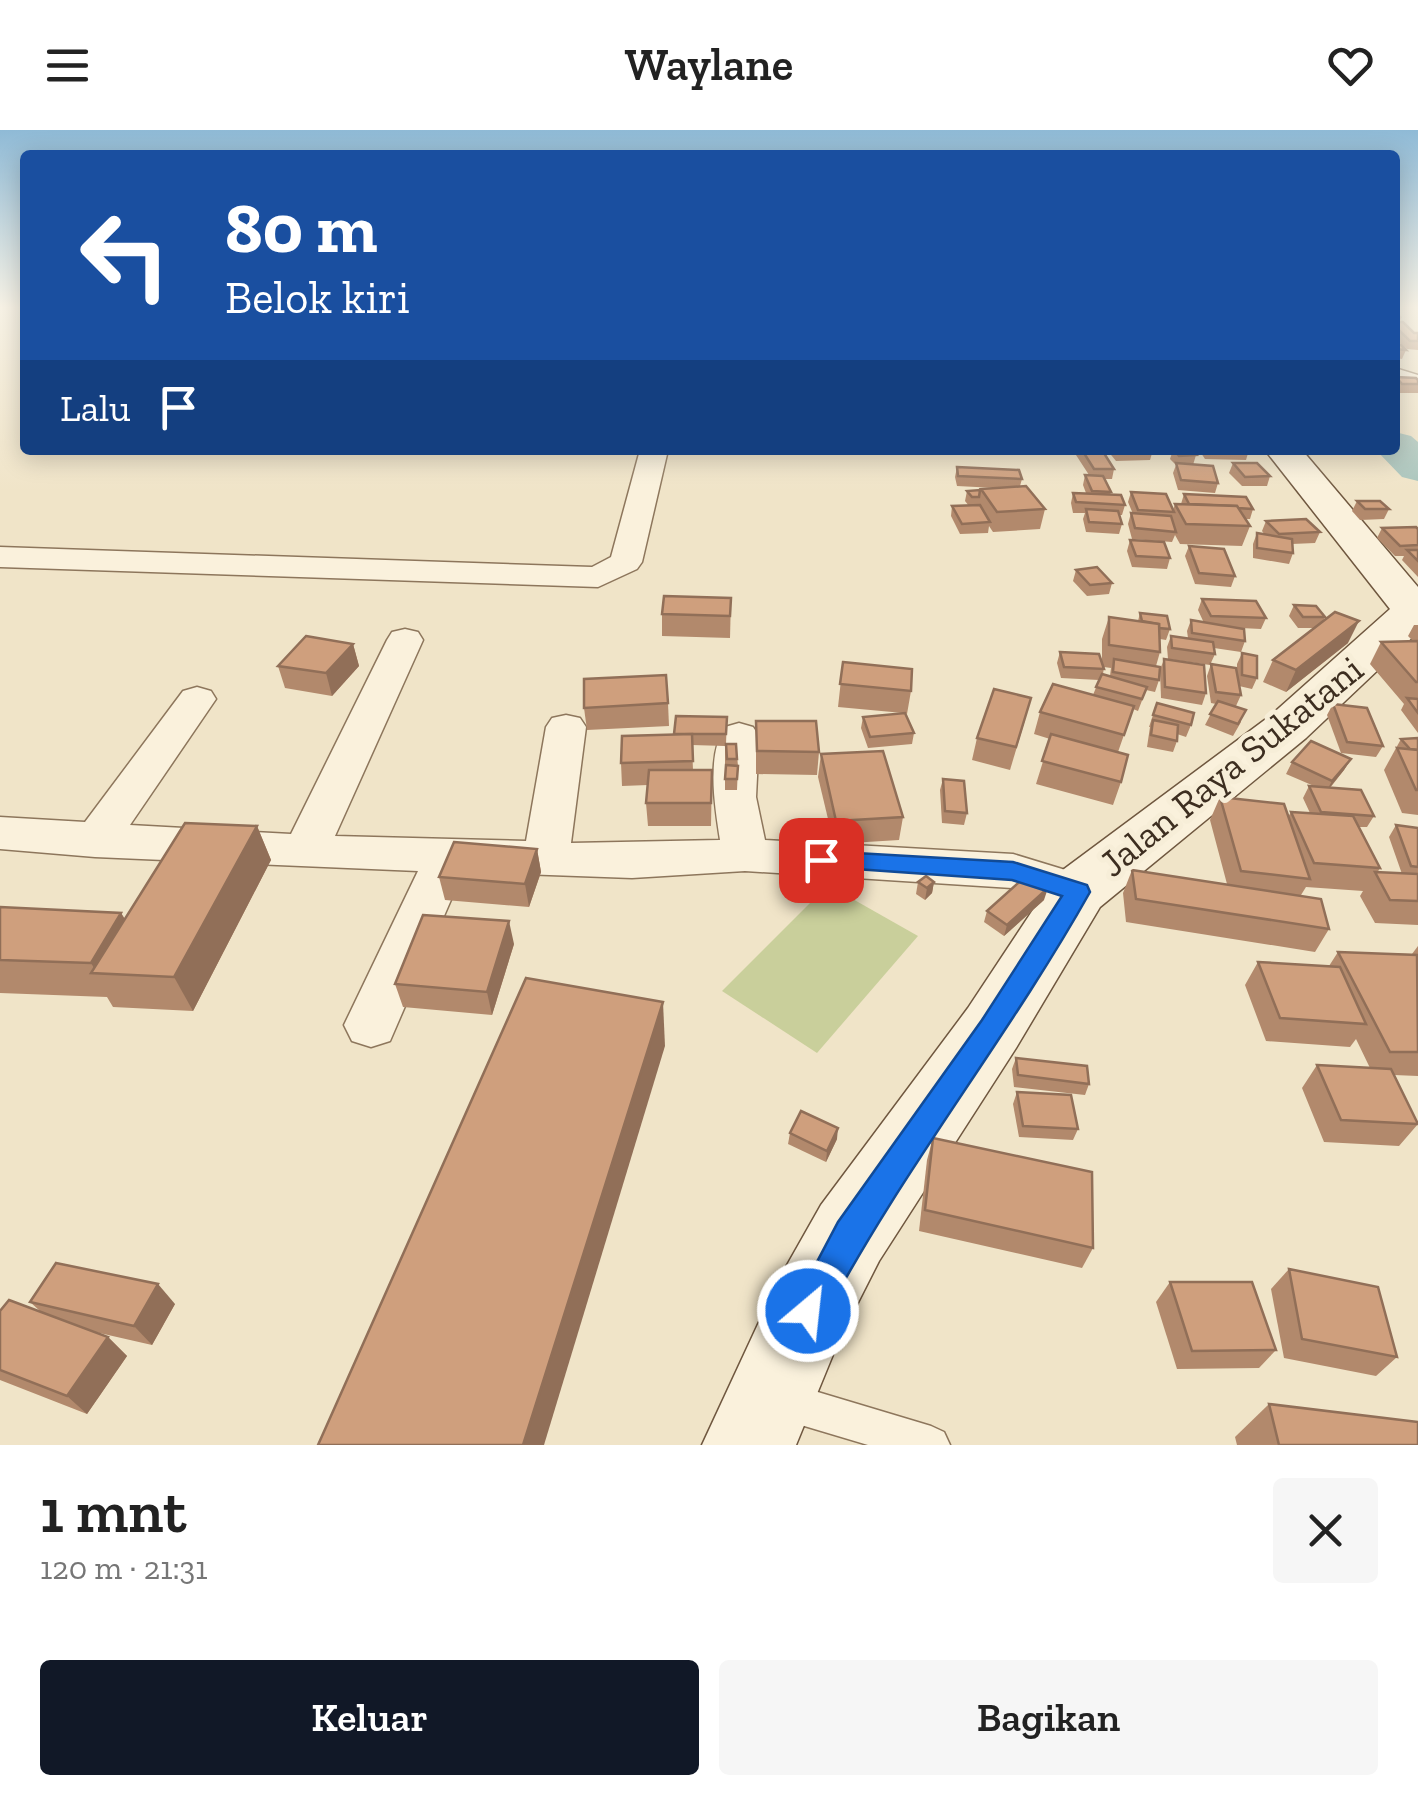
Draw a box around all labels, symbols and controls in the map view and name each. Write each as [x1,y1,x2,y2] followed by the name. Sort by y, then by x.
[40,38,95,93] icon: menu
[625,38,793,92] text: Waylane
[1323,38,1378,93] icon: heart
[225,186,377,270] text: 80 m
[60,190,190,320] icon: left
[225,271,410,325] text: Belok kiri
[151,380,206,435] icon: arrive
[60,385,131,431] text: Lalu
[1090,646,1372,886] street label: Jalan Raya Sukatani
[779,818,864,903] pin
[794,833,849,888] icon: arrive
[756,1259,860,1363] position arrow
[40,1475,187,1547] text: 1 mnt
[1273,1478,1378,1583] button: close
[40,1549,208,1587] text: 120 m · 21:31
[40,1660,699,1775] button: Keluar
[719,1660,1378,1775] button: Bagikan

